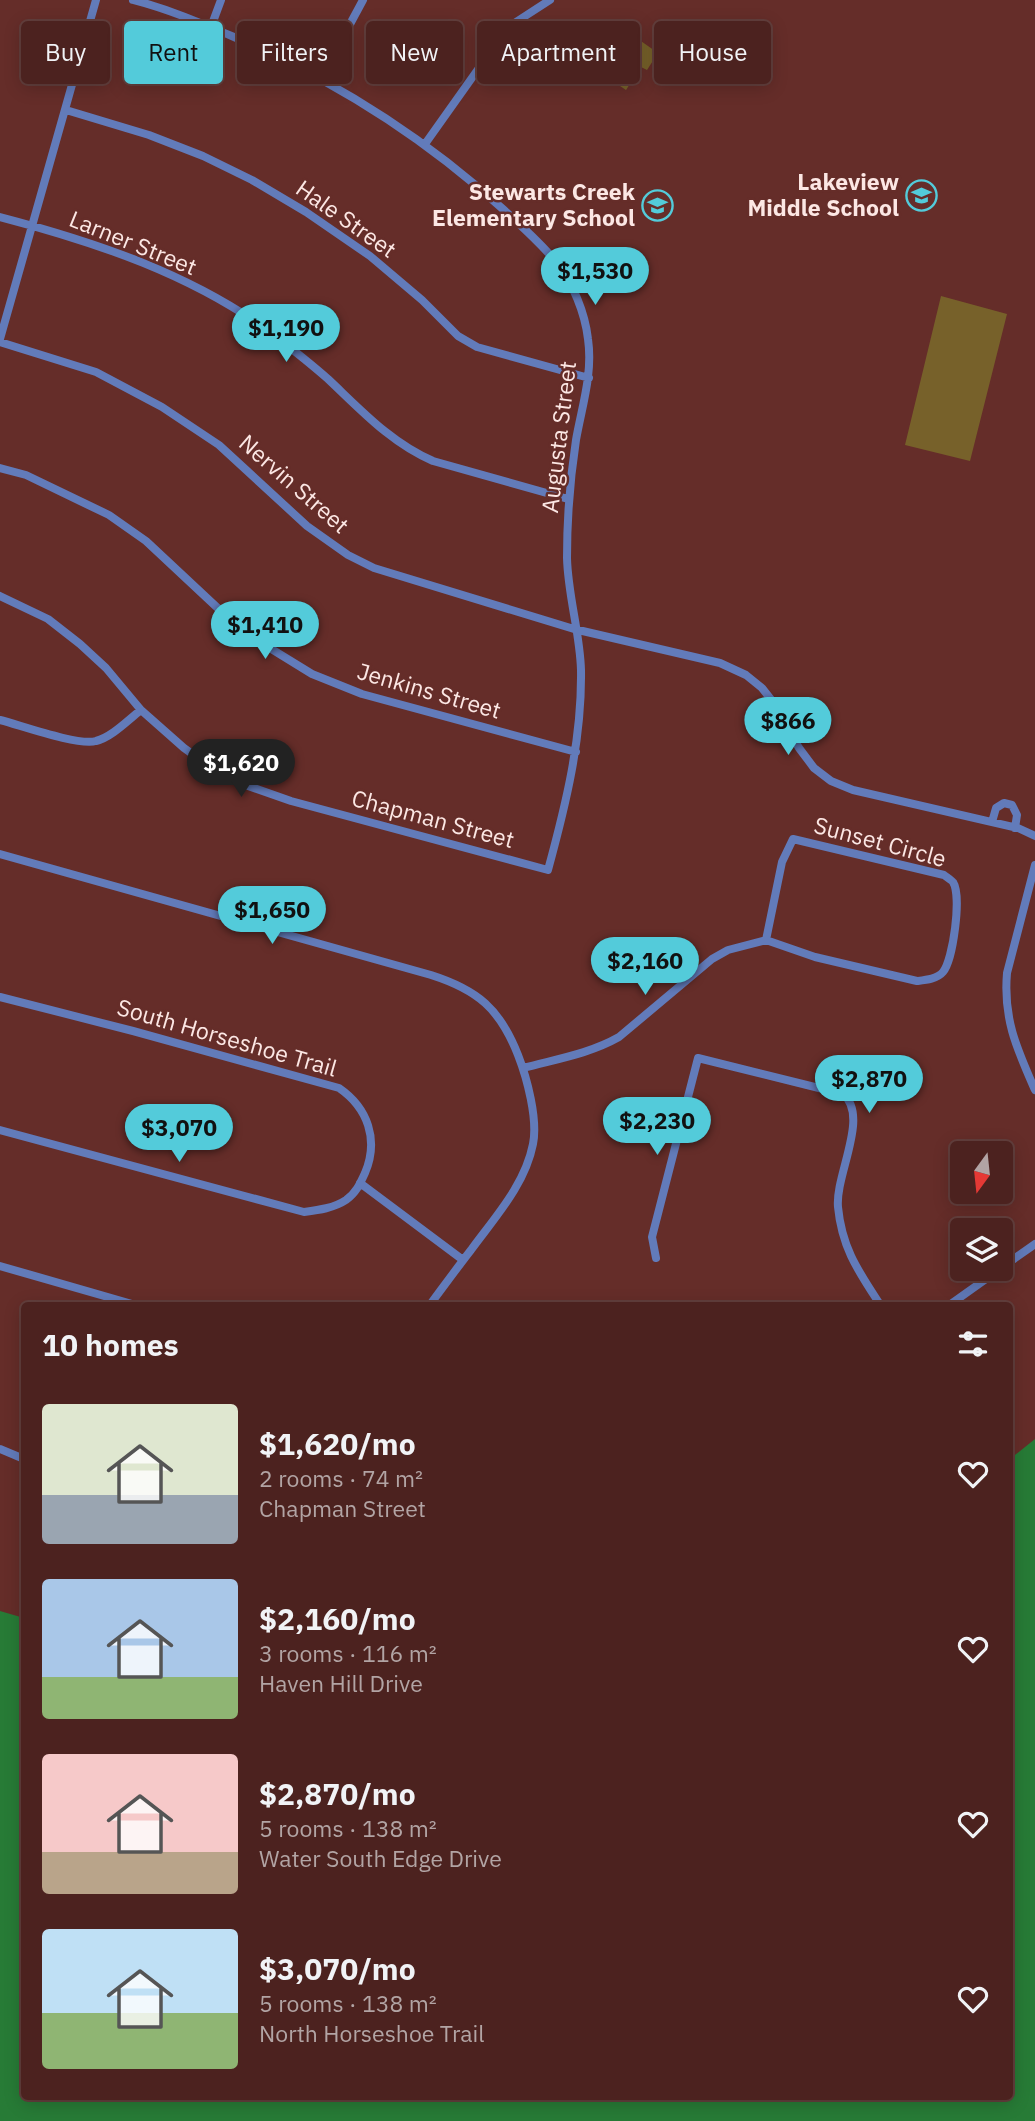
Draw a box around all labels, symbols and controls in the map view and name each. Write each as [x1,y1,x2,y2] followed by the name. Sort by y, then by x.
[21,21,110,84] chip: Buy
[124,21,223,84] chip: Rent
[237,21,352,84] chip: Filters
[366,21,463,84] chip: New
[477,21,640,84] chip: Apartment
[654,21,771,84] chip: House
[747,166,899,222] place label: Lakeview Middle School
[290,173,403,264] street label: Hale Street
[432,176,636,232] place label: Stewarts Creek Elementary School
[905,178,939,212] school or university icon: Lakeview Middle School
[641,188,675,222] school or university icon: Stewarts Creek Elementary School
[65,203,202,281] street label: Larner Street
[538,247,652,307] pin: $1,530
[557,255,633,285] text: $1,530
[229,304,343,364] pin: $1,190
[248,312,324,342] text: $1,190
[534,359,582,515] street label: Augusta Street
[233,427,356,539] street label: Nervin Street
[208,602,322,661] pin: $1,410
[227,609,303,639] text: $1,410
[354,655,505,725] street label: Jenkins Street
[747,698,829,757] pin: $866
[760,705,816,735] text: $866
[184,740,298,799] pin: $1,620
[203,747,279,777] text: $1,620
[349,782,518,854] street label: Chapman Street
[811,809,950,873] street label: Sunset Circle
[215,886,329,946] pin: $1,650
[234,894,310,924] text: $1,650
[588,937,702,997] pin: $2,160
[607,945,683,975] text: $2,160
[114,991,341,1083] street label: South Horseshoe Trail
[812,1056,926,1115] pin: $2,870
[831,1063,907,1093] text: $2,870
[600,1098,714,1157] pin: $2,230
[122,1104,236,1164] pin: $3,070
[619,1105,695,1135] text: $2,230
[141,1112,217,1142] text: $3,070
[950,1141,1013,1204] north arrow
[950,1141,1013,1281] map controls
[950,1218,1013,1281] button: layers
[42,1325,179,1364] text: 10 homes
[954,1325,992,1363] icon: filters
[259,1424,416,1463] text: $1,620/mo
[98,1432,182,1516] icon: home
[954,1455,992,1493] icon: heart
[259,1463,423,1493] text: 2 rooms · 74 m²
[259,1493,426,1523] text: Chapman Street
[259,1599,416,1638] text: $2,160/mo
[98,1607,182,1691] icon: home
[954,1630,992,1668] icon: heart
[259,1638,437,1668] text: 3 rooms · 116 m²
[259,1668,423,1698] text: Haven Hill Drive
[259,1774,416,1813] text: $2,870/mo
[98,1782,182,1866] icon: home
[954,1805,992,1843] icon: heart
[259,1813,437,1843] text: 5 rooms · 138 m²
[259,1843,502,1873] text: Water South Edge Drive
[259,1949,416,1988] text: $3,070/mo
[98,1957,182,2041] icon: home
[954,1980,992,2018] icon: heart
[259,1988,437,2018] text: 5 rooms · 138 m²
[259,2018,485,2048] text: North Horseshoe Trail

